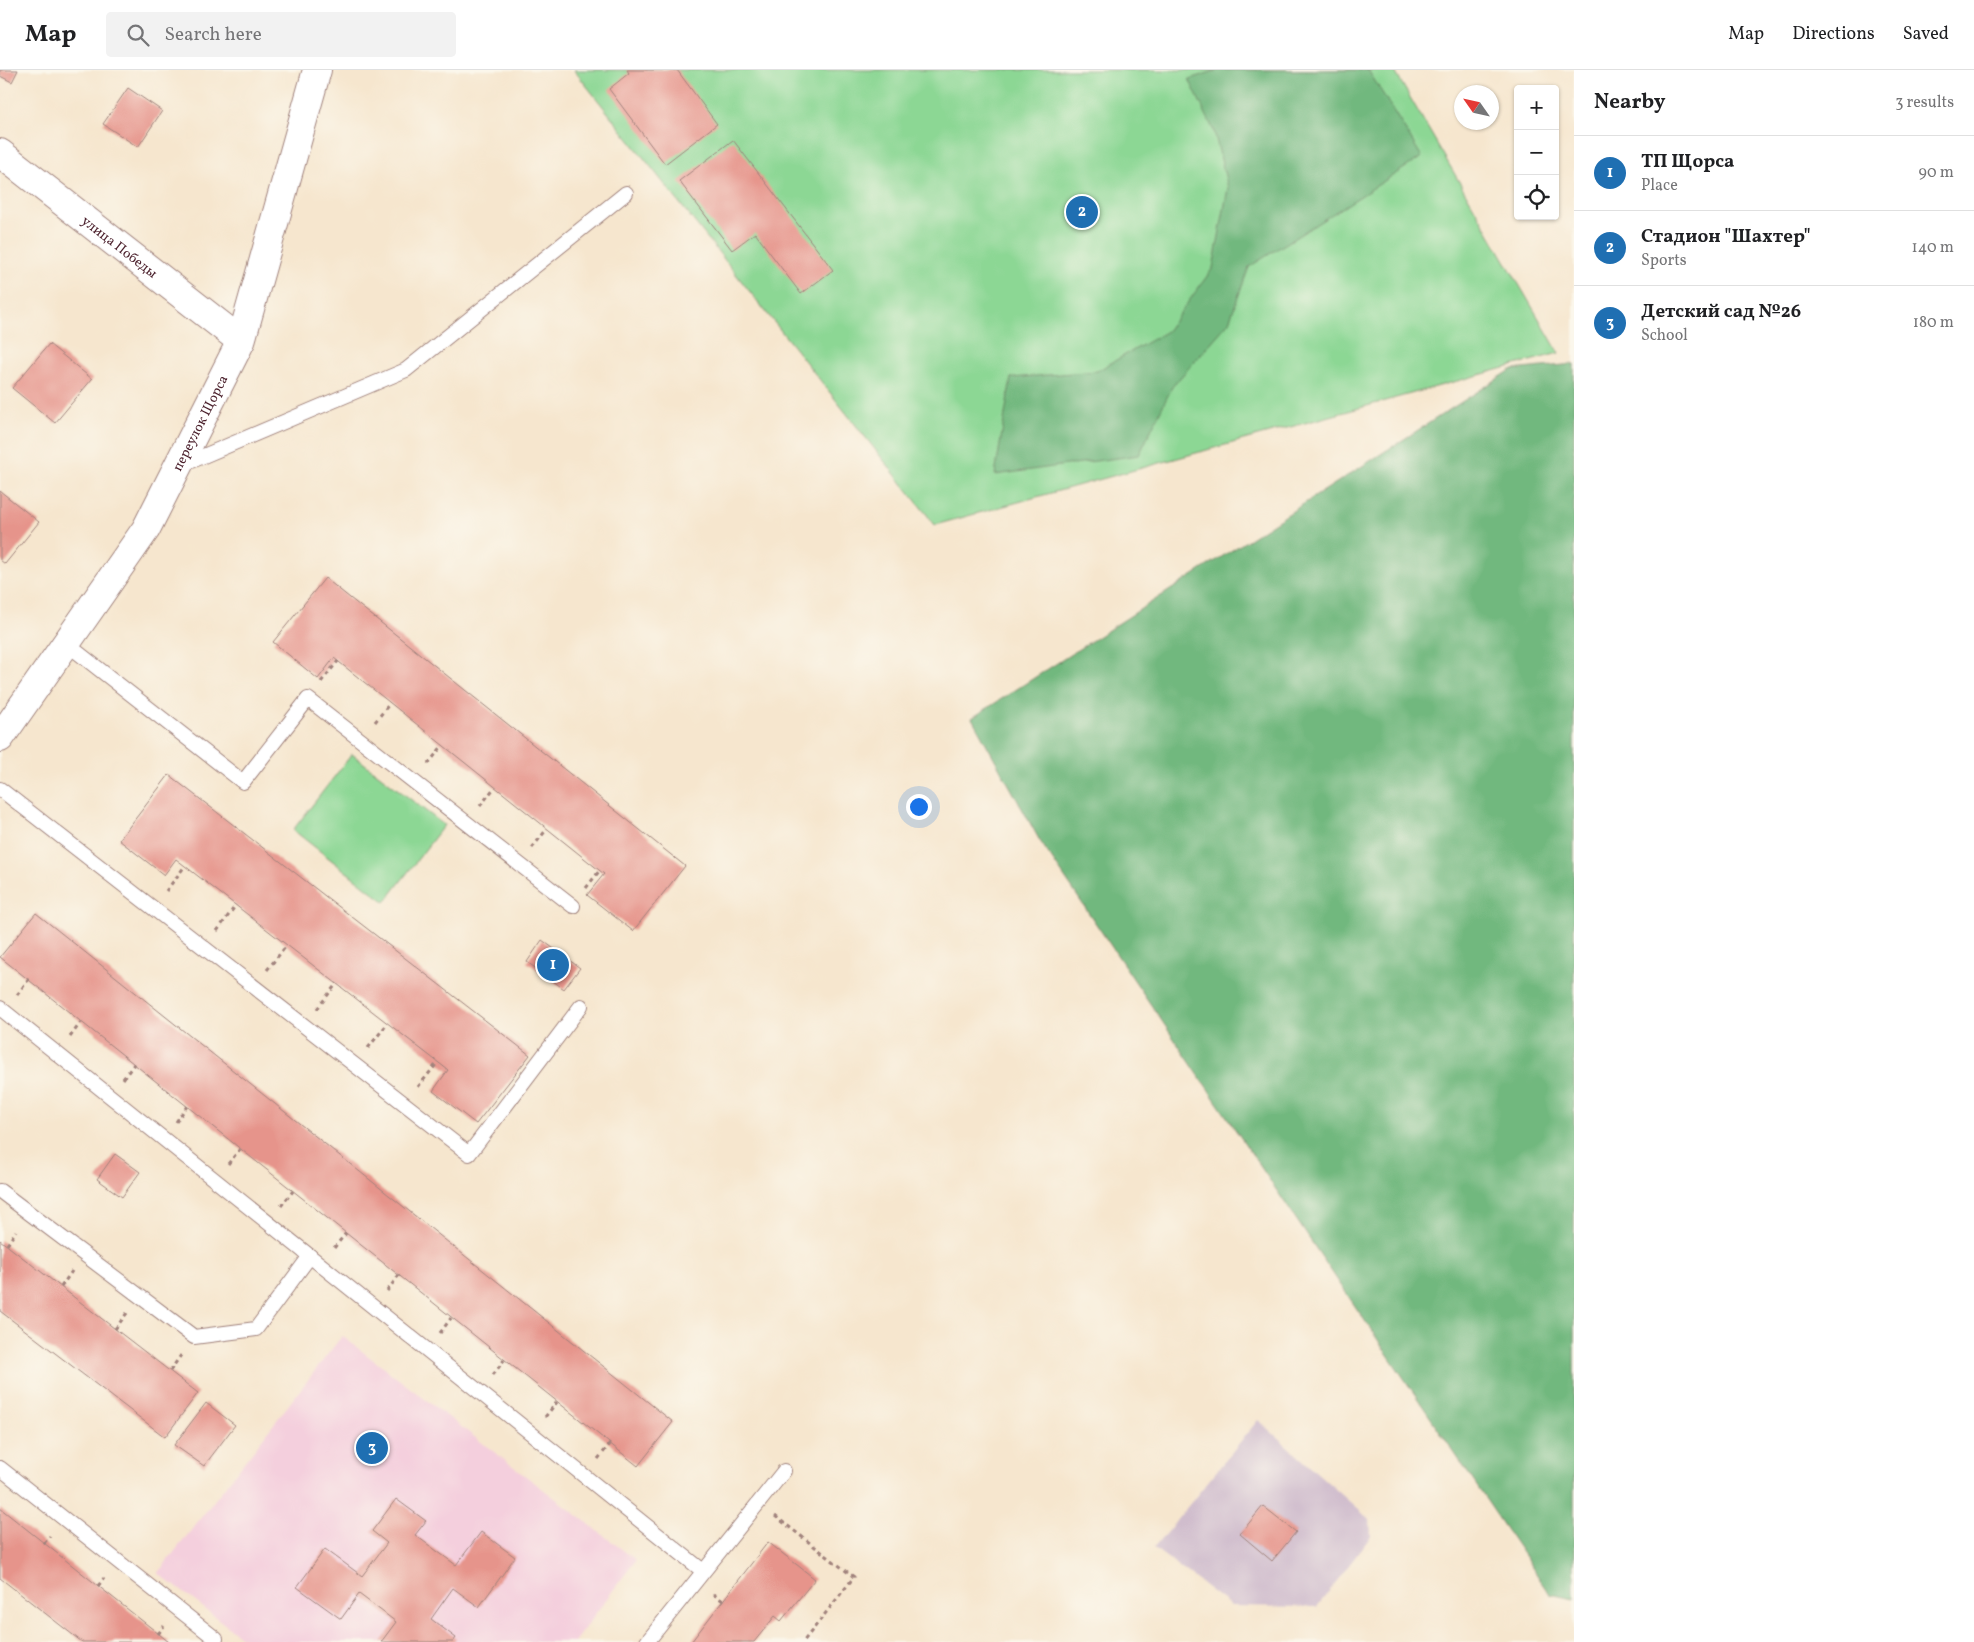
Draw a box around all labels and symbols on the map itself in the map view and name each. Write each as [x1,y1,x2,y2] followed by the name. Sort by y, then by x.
[1454,85,1499,130] north arrow
[1066,193,1098,231] pin: 2
[77,212,161,283] street label: улица Победы
[169,372,233,475] street label: переулок Щорса
[906,794,932,820] your location
[537,946,569,984] pin: 1
[356,1429,388,1467] pin: 3

